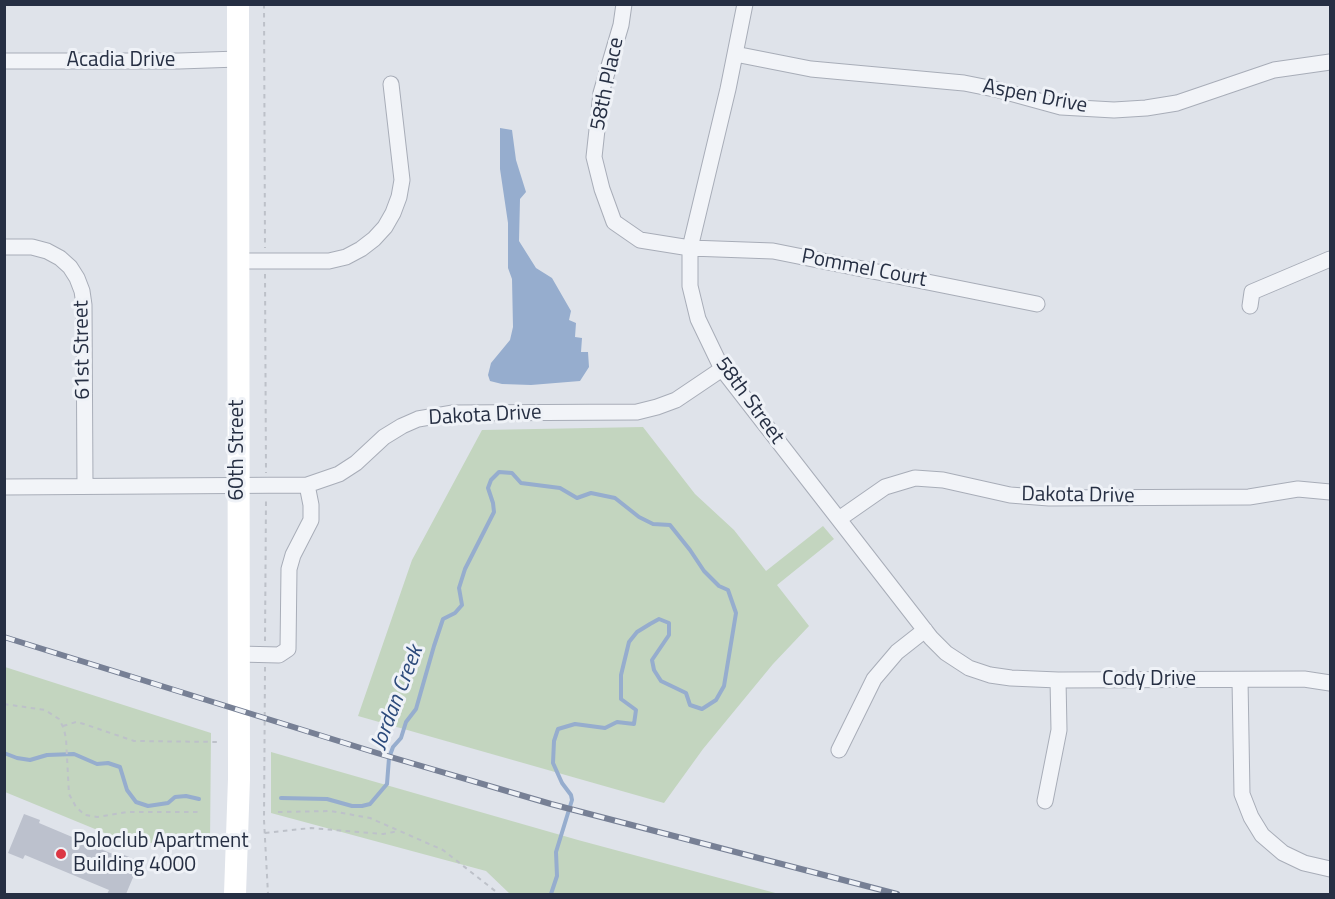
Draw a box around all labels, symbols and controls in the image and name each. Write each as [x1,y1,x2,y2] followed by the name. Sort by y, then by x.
[586,35,630,133] street label: 58th Place
[67,48,175,74] street label: Acadia Drive
[981,75,1089,119] street label: Aspen Drive
[799,245,929,293] street label: Pommel Court
[70,300,96,400] street label: 61st Street
[709,353,789,449] street label: 58th Street
[225,400,251,500] street label: 60th Street
[428,400,542,432] street label: Dakota Drive
[1021,482,1135,510] street label: Dakota Drive
[366,642,430,754] water label: Jordan Creek
[1102,667,1196,693] street label: Cody Drive
[73,829,249,879] place label: Poloclub Apartment Building 4000
[54,847,68,861] marker: Poloclub Apartment Building 4000

